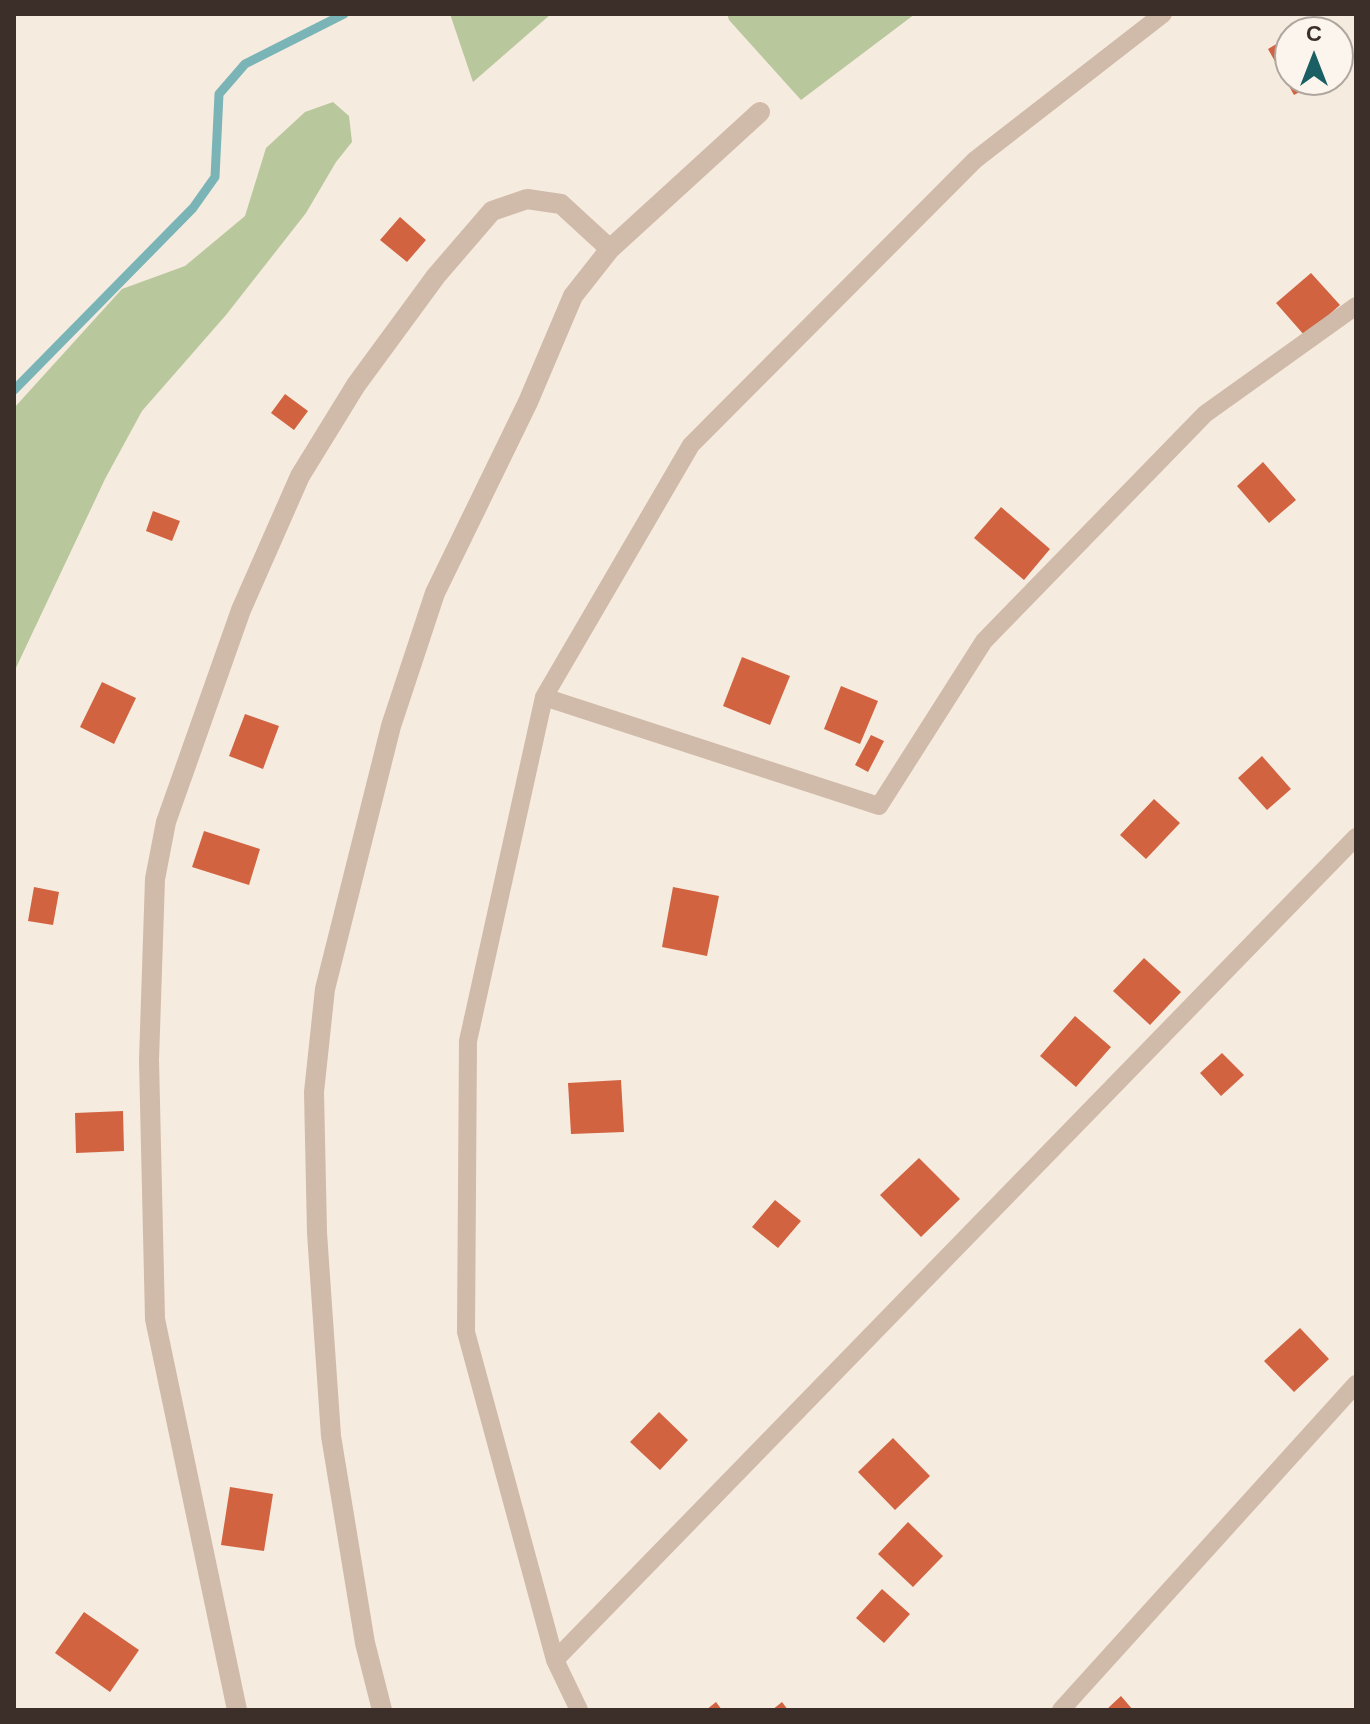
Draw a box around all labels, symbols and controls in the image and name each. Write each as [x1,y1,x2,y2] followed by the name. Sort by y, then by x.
[1274,16,1354,96] north arrow
[1306,21,1322,46] text: С

